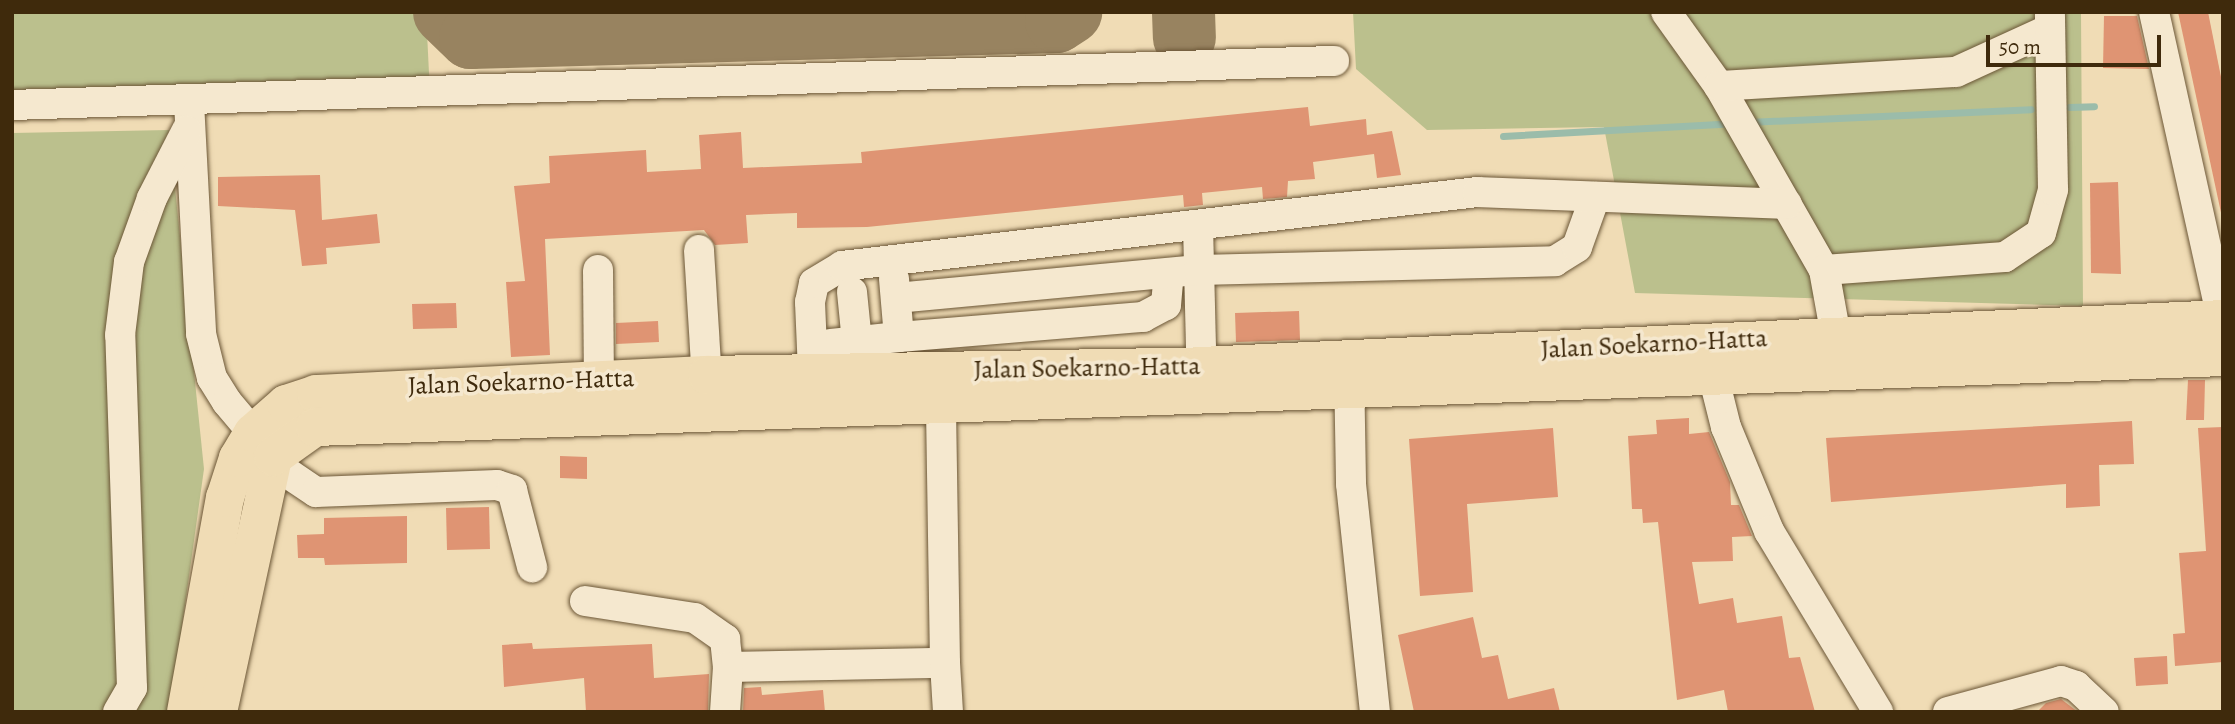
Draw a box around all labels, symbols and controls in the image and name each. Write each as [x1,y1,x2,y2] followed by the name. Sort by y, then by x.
[1990,21,2165,65] scale bar
[1999,33,2041,61] text: 50 m
[1540,322,1768,366] street label: Jalan Soekarno-Hatta
[973,350,1201,386] street label: Jalan Soekarno-Hatta
[407,362,635,402] street label: Jalan Soekarno-Hatta

